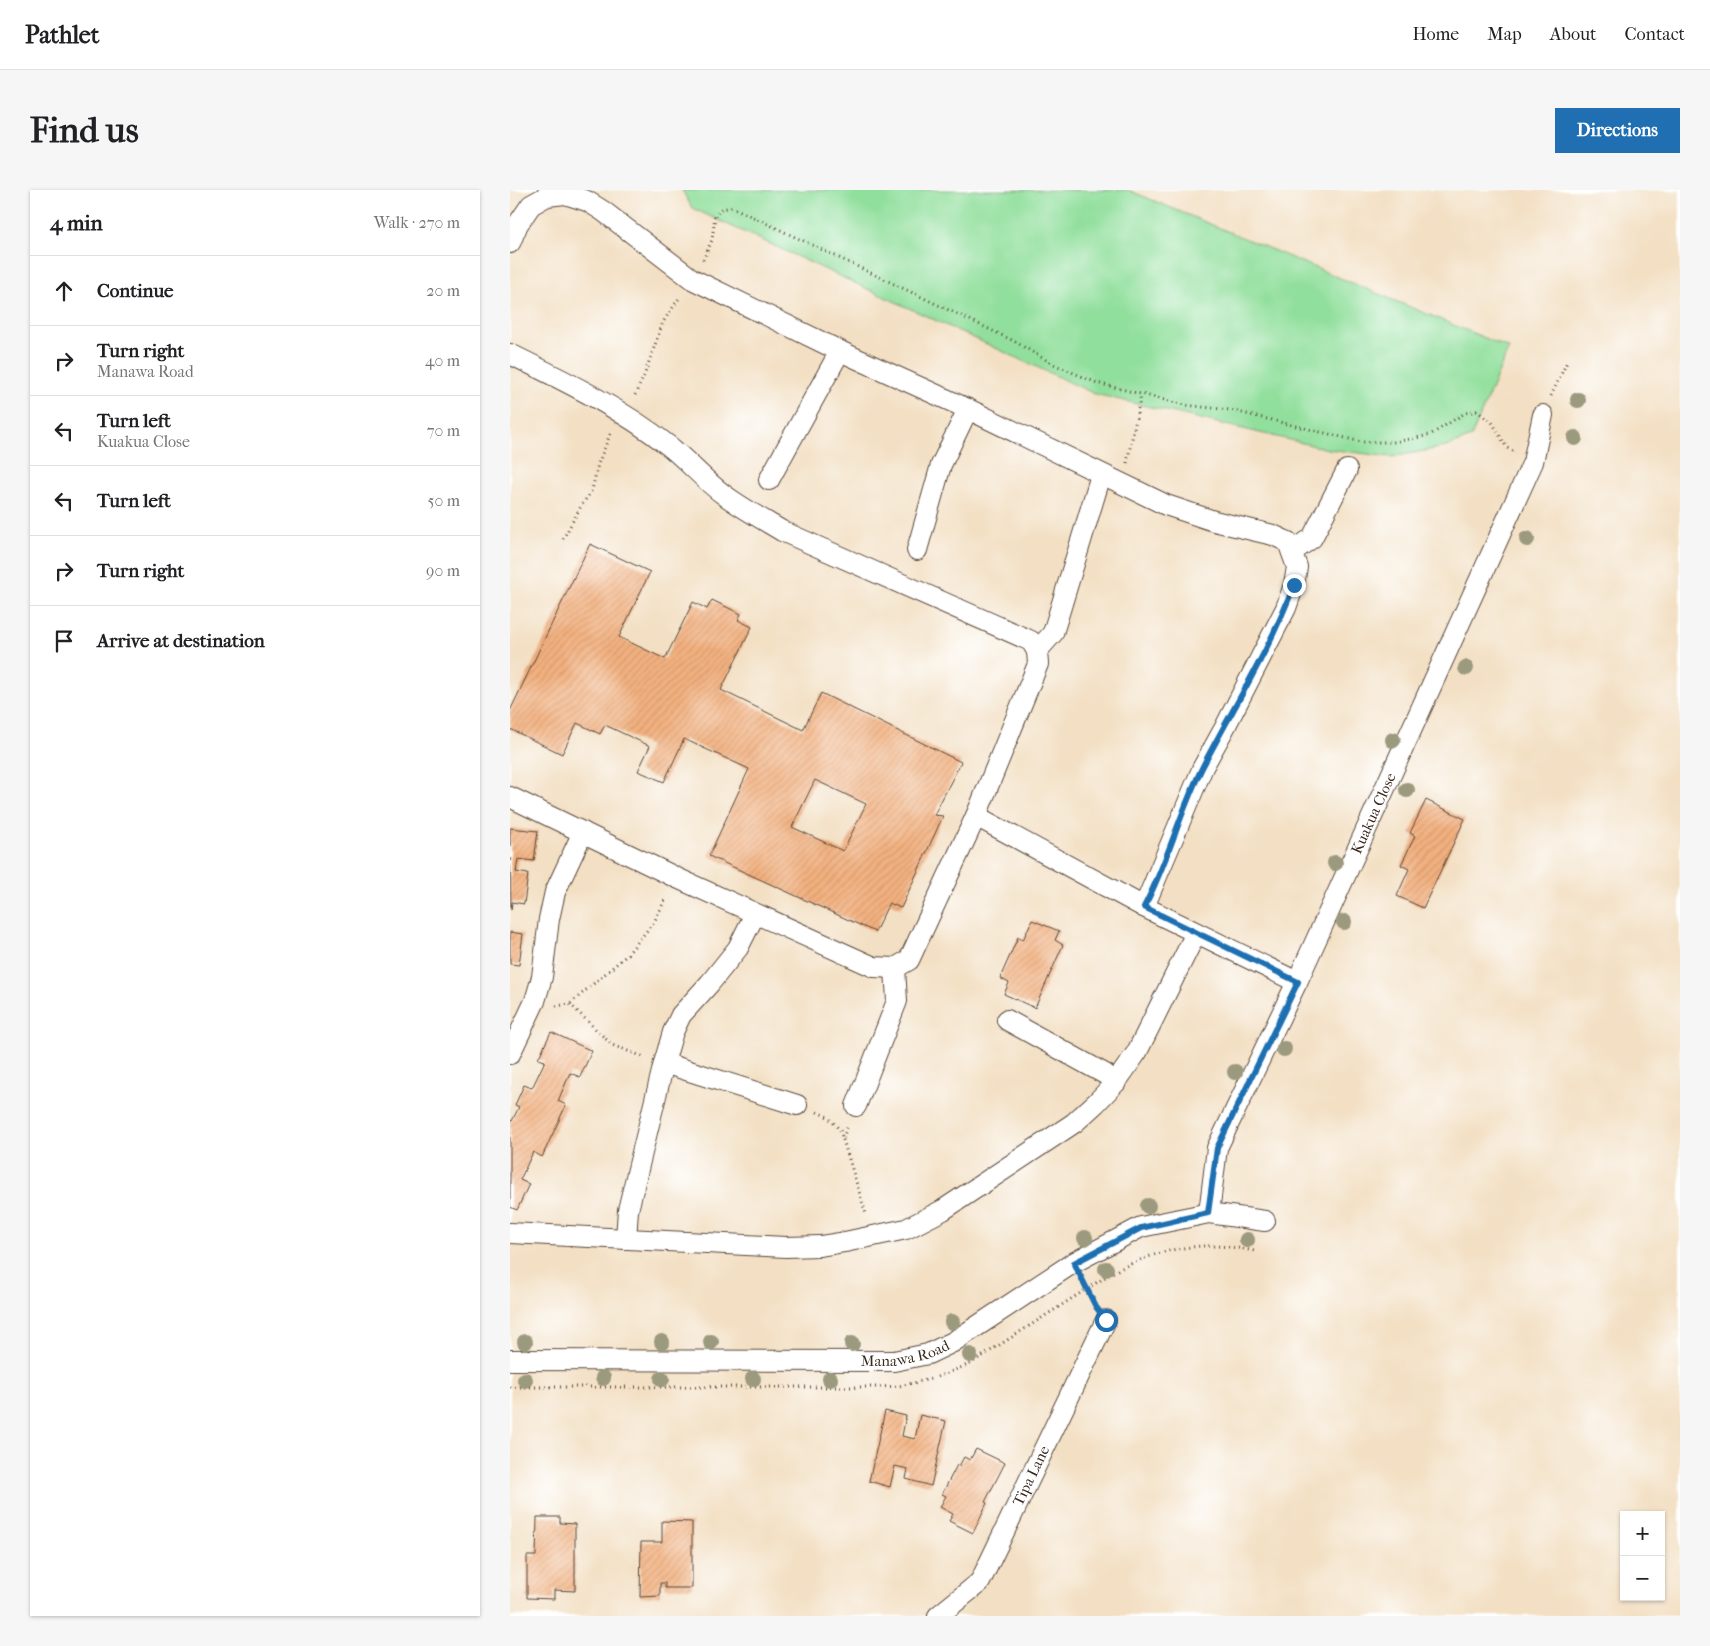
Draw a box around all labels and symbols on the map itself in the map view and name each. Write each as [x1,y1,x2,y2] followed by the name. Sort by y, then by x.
[1283,574,1306,597] route end
[1347,769,1400,857] street label: Kuakua Close
[1095,1309,1118,1332] route start
[861,1336,953,1370] street label: Manawa Road
[1009,1442,1054,1509] street label: Tipa Lane

